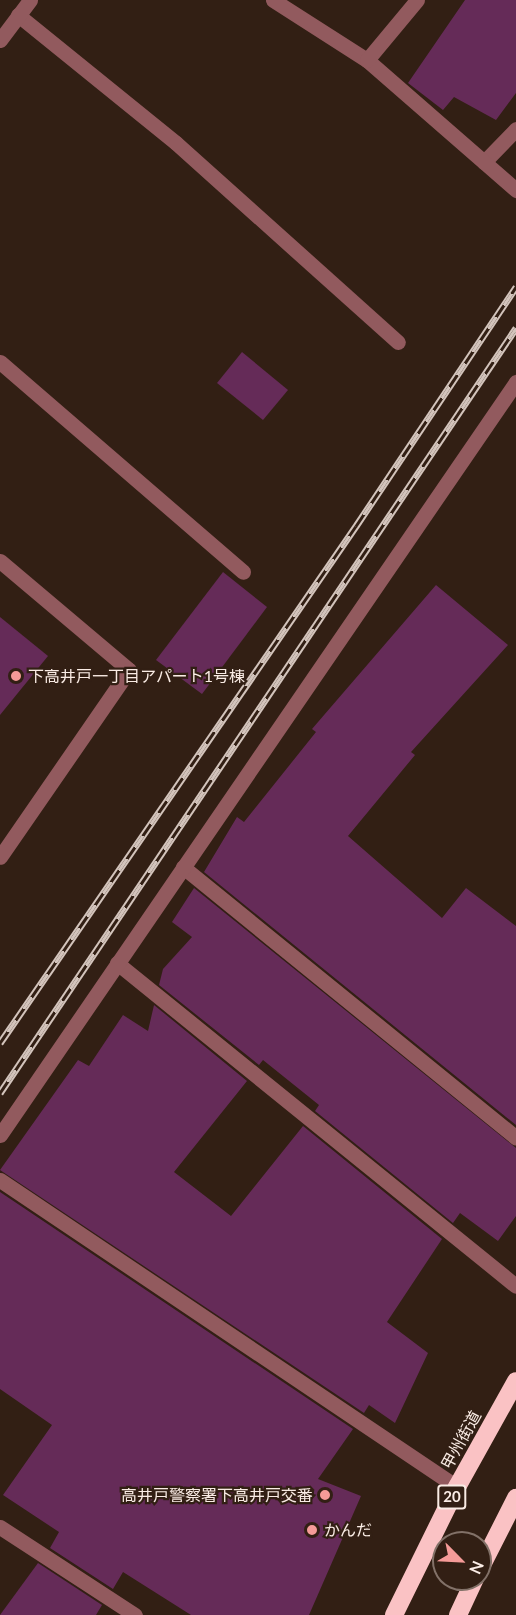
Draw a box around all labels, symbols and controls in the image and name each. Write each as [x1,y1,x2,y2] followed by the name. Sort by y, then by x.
[28,666,245,686] place label: 下高井戸一丁目アパート1号棟
[9,669,23,683] marker: 下高井戸一丁目アパート1号棟
[437,1407,485,1473] street label: 甲州街道
[121,1485,313,1505] place label: 高井戸警察署下高井戸交番
[437,1485,467,1509] road number: 20
[318,1488,332,1502] marker: 高井戸警察署下高井戸交番
[324,1520,372,1540] place label: かんだ
[305,1523,319,1537] marker: かんだ
[432,1531,492,1591] north arrow
[466,1558,488,1577] text: N

